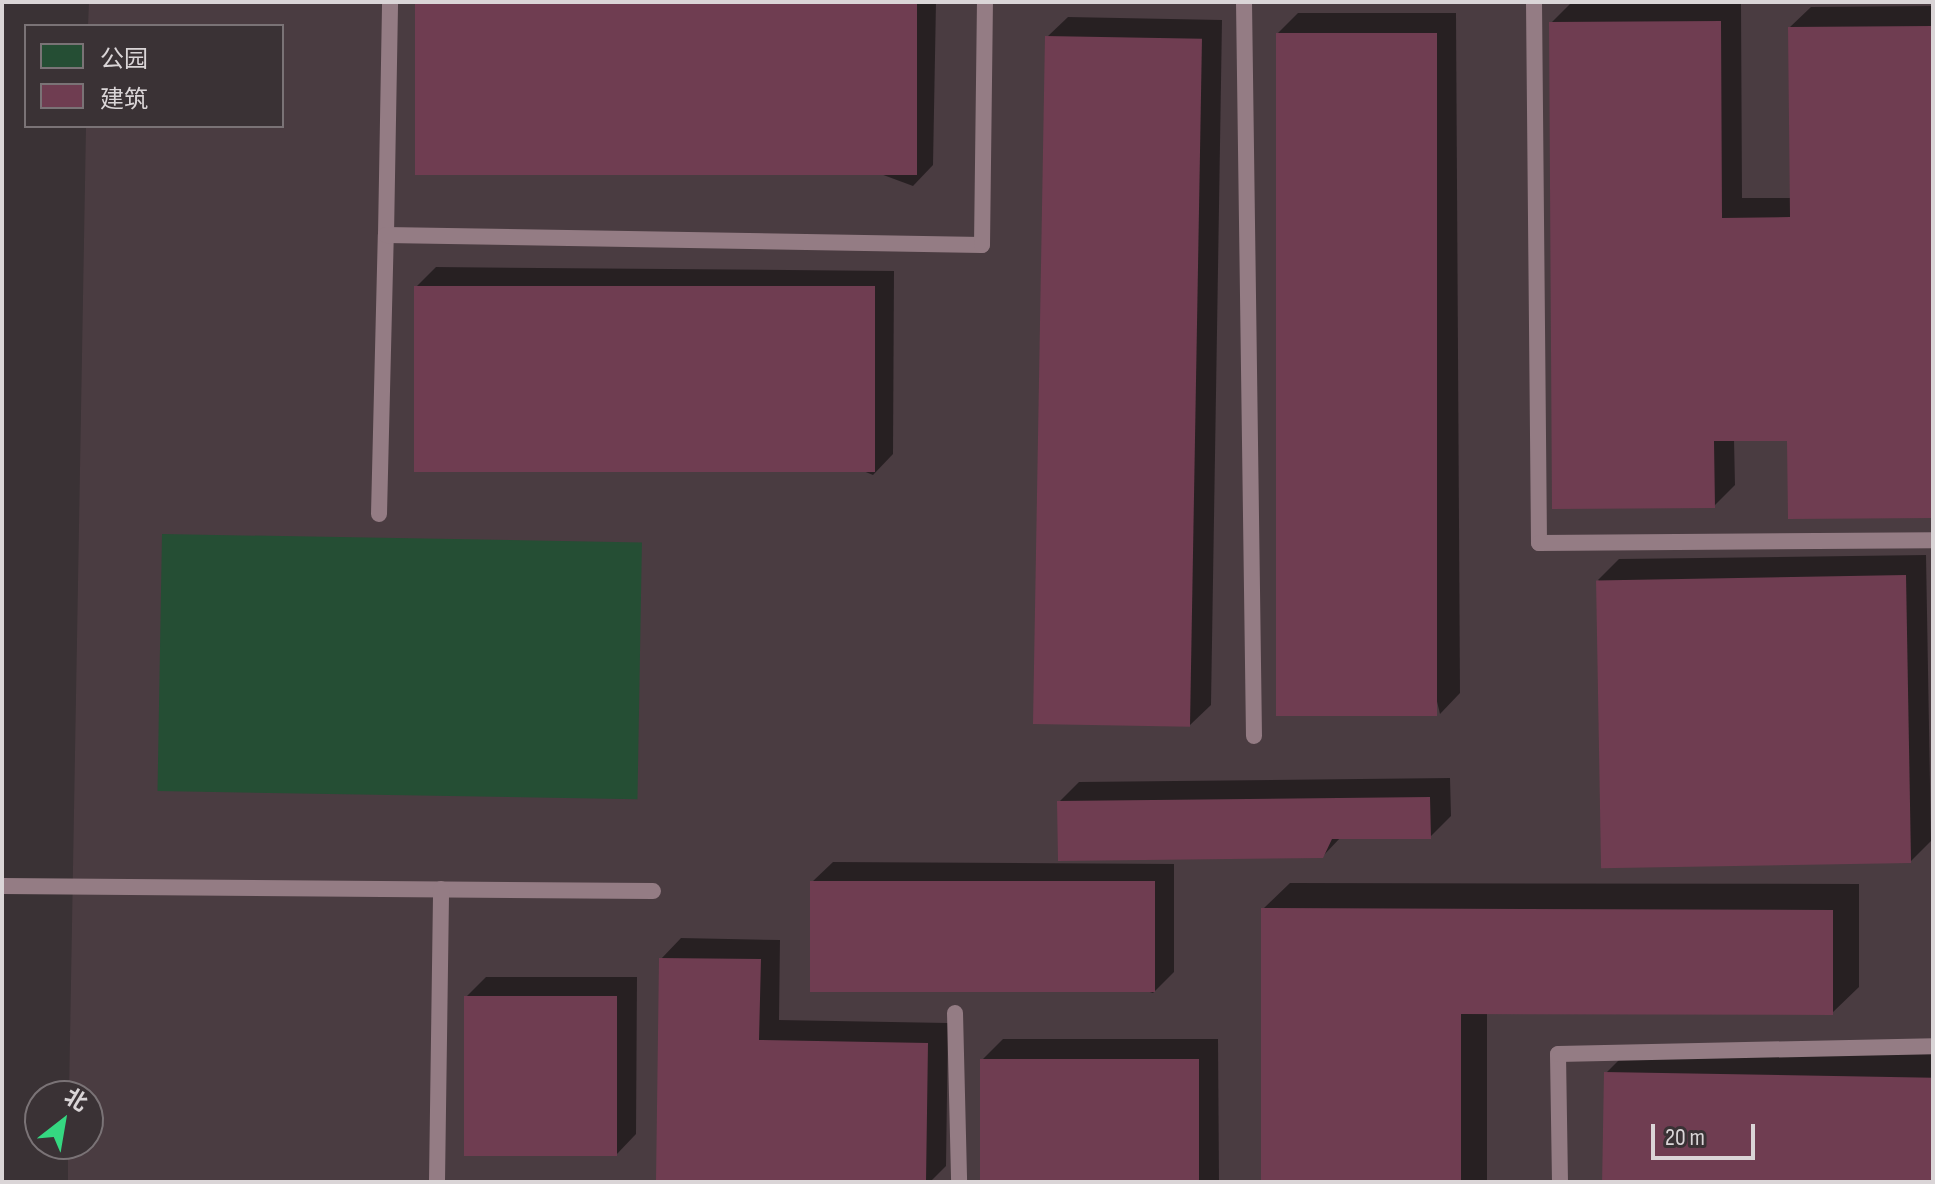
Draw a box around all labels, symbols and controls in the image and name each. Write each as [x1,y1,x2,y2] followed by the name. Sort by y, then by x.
[24,24,284,128] legend
[100,45,148,74] text: 公园
[100,85,148,114] text: 建筑
[24,1080,104,1160] north arrow
[59,1083,92,1118] text: 北
[1655,1108,1759,1158] scale bar
[1665,1123,1705,1152] text: 20 m

